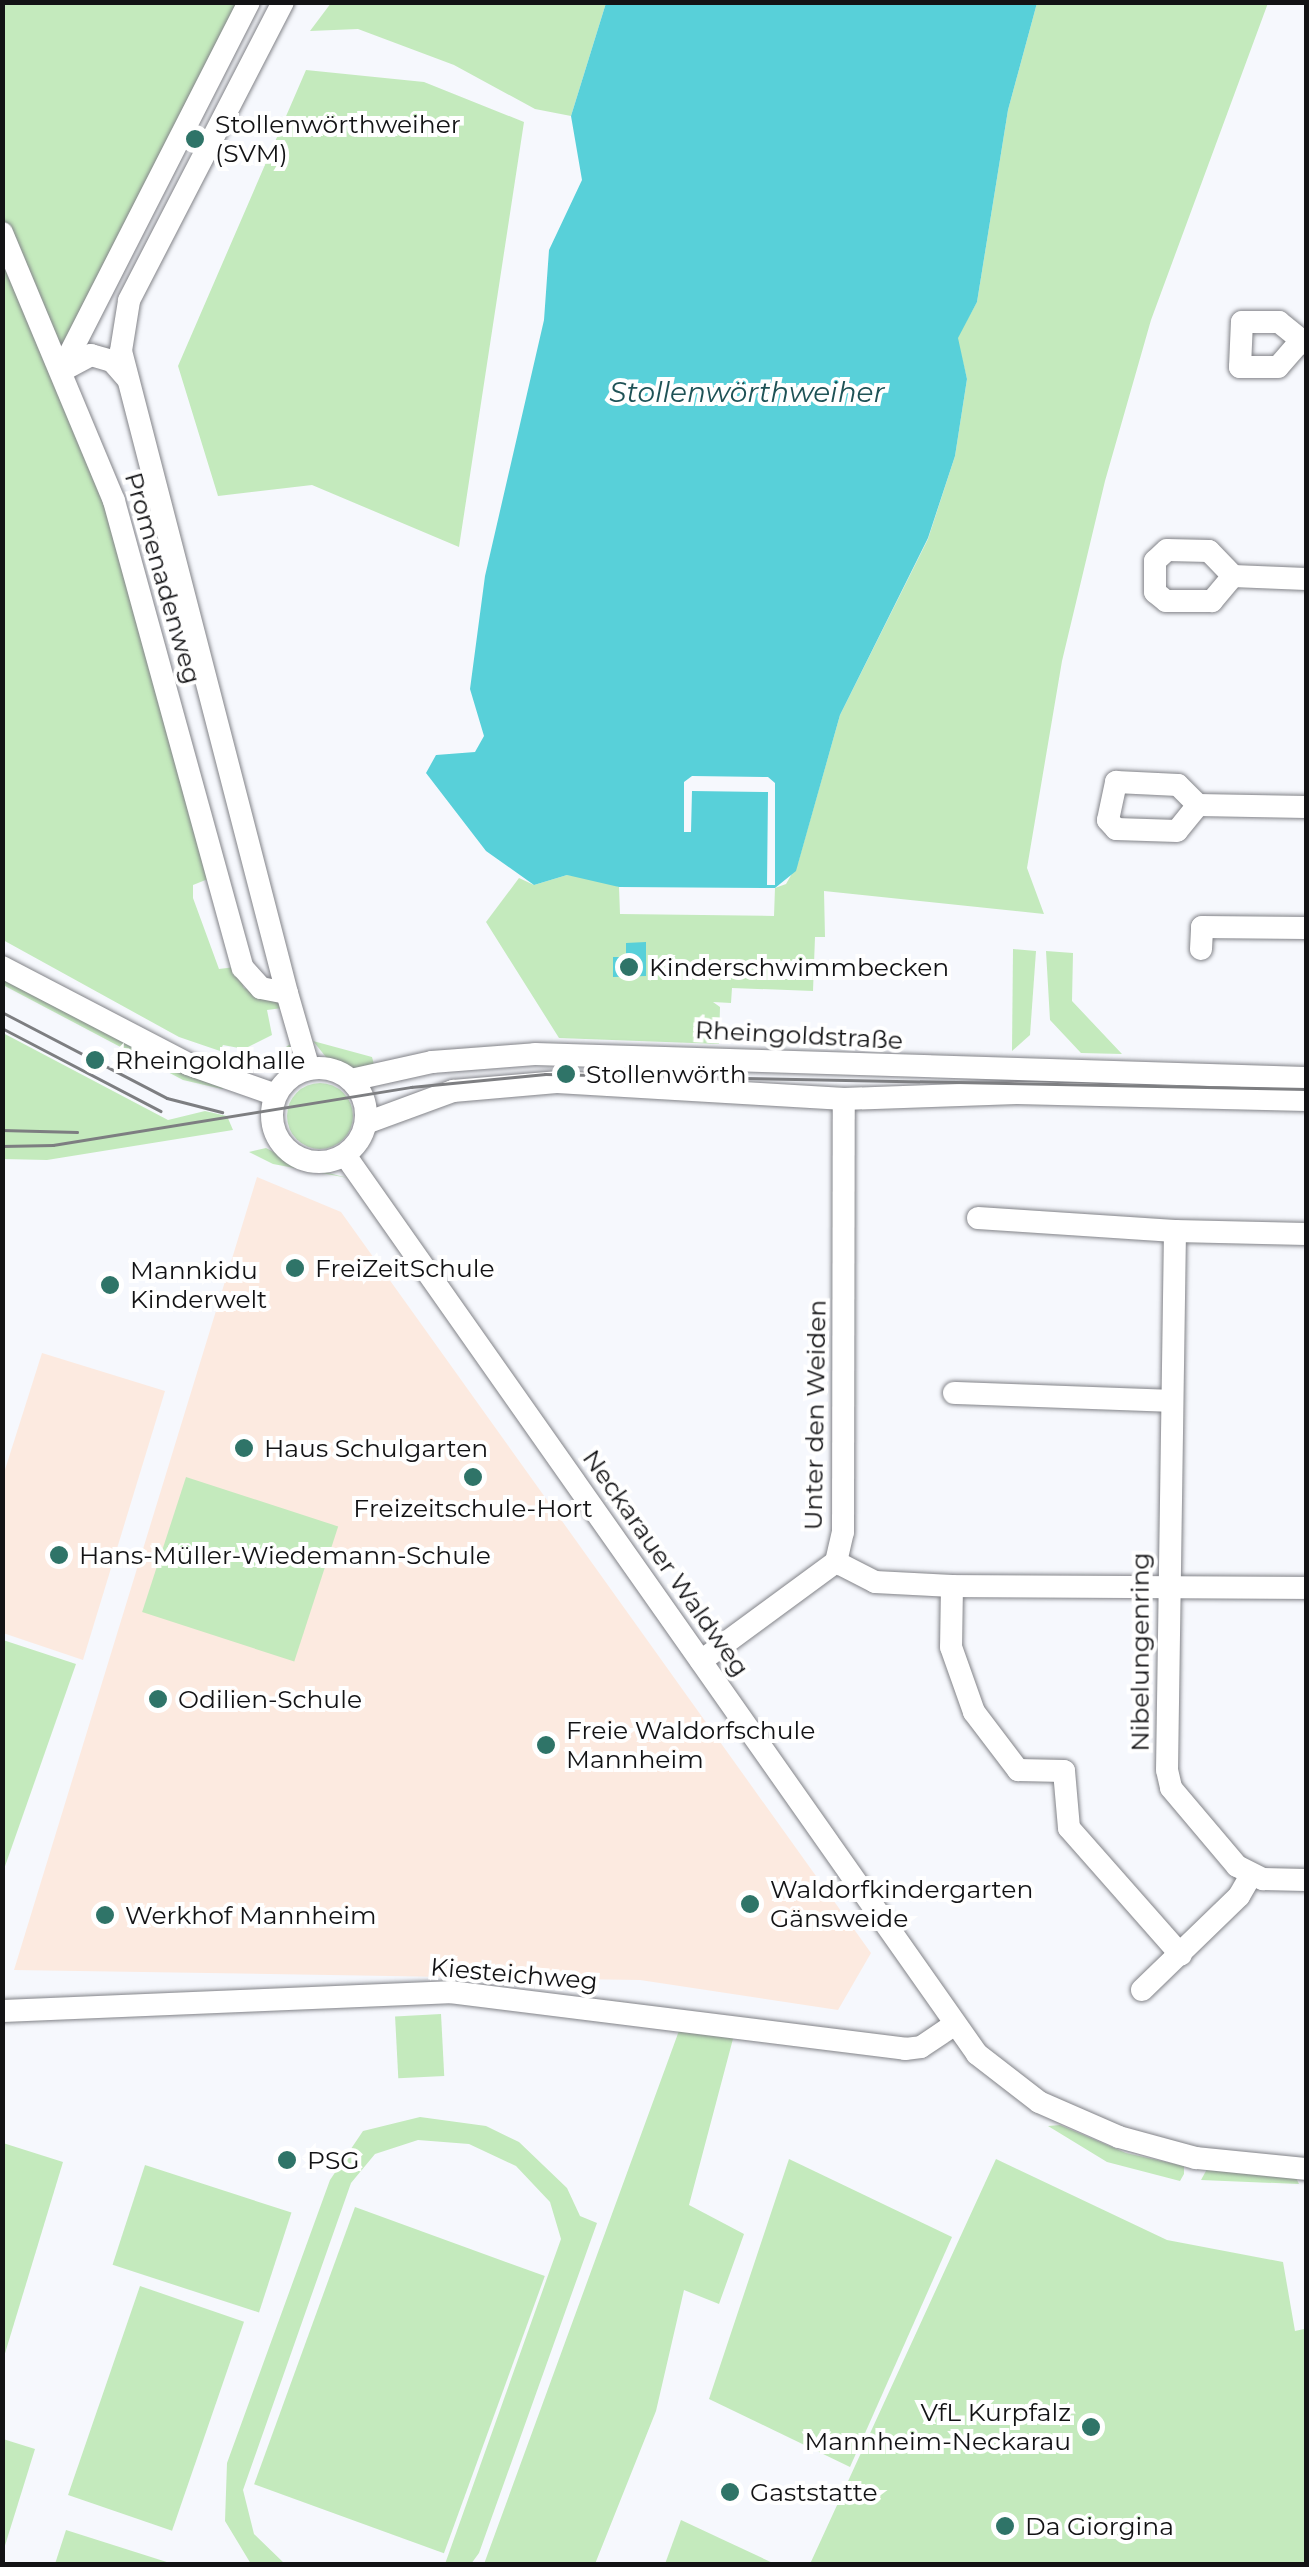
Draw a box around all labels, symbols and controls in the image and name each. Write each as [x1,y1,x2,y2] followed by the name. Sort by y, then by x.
[215,110,461,169] place label: Stollenwörthweiher (SVM)
[184,128,206,150] marker: Stollenwörthweiher (SVM)
[609,375,885,409] water label: Stollenwörthweiher
[118,469,208,687] street label: Promenadenweg
[649,952,949,982] place label: Kinderschwimmbecken
[618,956,640,978] marker: Kinderschwimmbecken
[694,1015,904,1055] street label: Rheingoldstraße
[115,1045,305,1075] place label: Rheingoldhalle
[84,1049,106,1071] marker: Rheingoldhalle
[586,1059,747,1089] place label: Stollenwörth
[555,1063,577,1085] marker: Stollenwörth
[315,1253,495,1283] place label: FreiZeitSchule
[130,1256,267,1315] place label: Mannkidu Kinderwelt
[284,1257,306,1279] marker: FreiZeitSchule
[99,1274,121,1296] marker: Mannkidu Kinderwelt
[798,1299,832,1531] street label: Unter den Weiden
[264,1433,488,1463] place label: Haus Schulgarten
[233,1437,255,1459] marker: Haus Schulgarten
[576,1444,756,1682] street label: Neckarauer Waldweg
[462,1466,484,1488] marker: Freizeitschule-Hort
[353,1493,593,1523] place label: Freizeitschule-Hort
[79,1540,491,1570] place label: Hans-Müller-Wiedemann-Schule
[48,1544,70,1566] marker: Hans-Müller-Wiedemann-Schule
[1125,1552,1155,1752] street label: Nibelungenring
[178,1684,362,1714] place label: Odilien-Schule
[147,1688,169,1710] marker: Odilien-Schule
[566,1716,815,1775] place label: Freie Waldorfschule Mannheim
[535,1734,557,1756] marker: Freie Waldorfschule Mannheim
[770,1875,1033,1934] place label: Waldorfkindergarten Gänsweide
[739,1893,761,1915] marker: Waldorfkindergarten Gänsweide
[125,1900,377,1930] place label: Werkhof Mannheim
[94,1904,116,1926] marker: Werkhof Mannheim
[429,1952,599,1996] street label: Kiesteichweg
[307,2145,360,2175] place label: PSG
[276,2149,298,2171] marker: PSG
[804,2398,1071,2457] place label: VfL Kurpfalz Mannheim-Neckarau
[1080,2416,1102,2438] marker: VfL Kurpfalz Mannheim-Neckarau
[750,2477,878,2507] place label: Gaststatte
[719,2481,741,2503] marker: Gaststatte
[1025,2511,1174,2541] place label: Da Giorgina
[994,2515,1016,2537] marker: Da Giorgina

